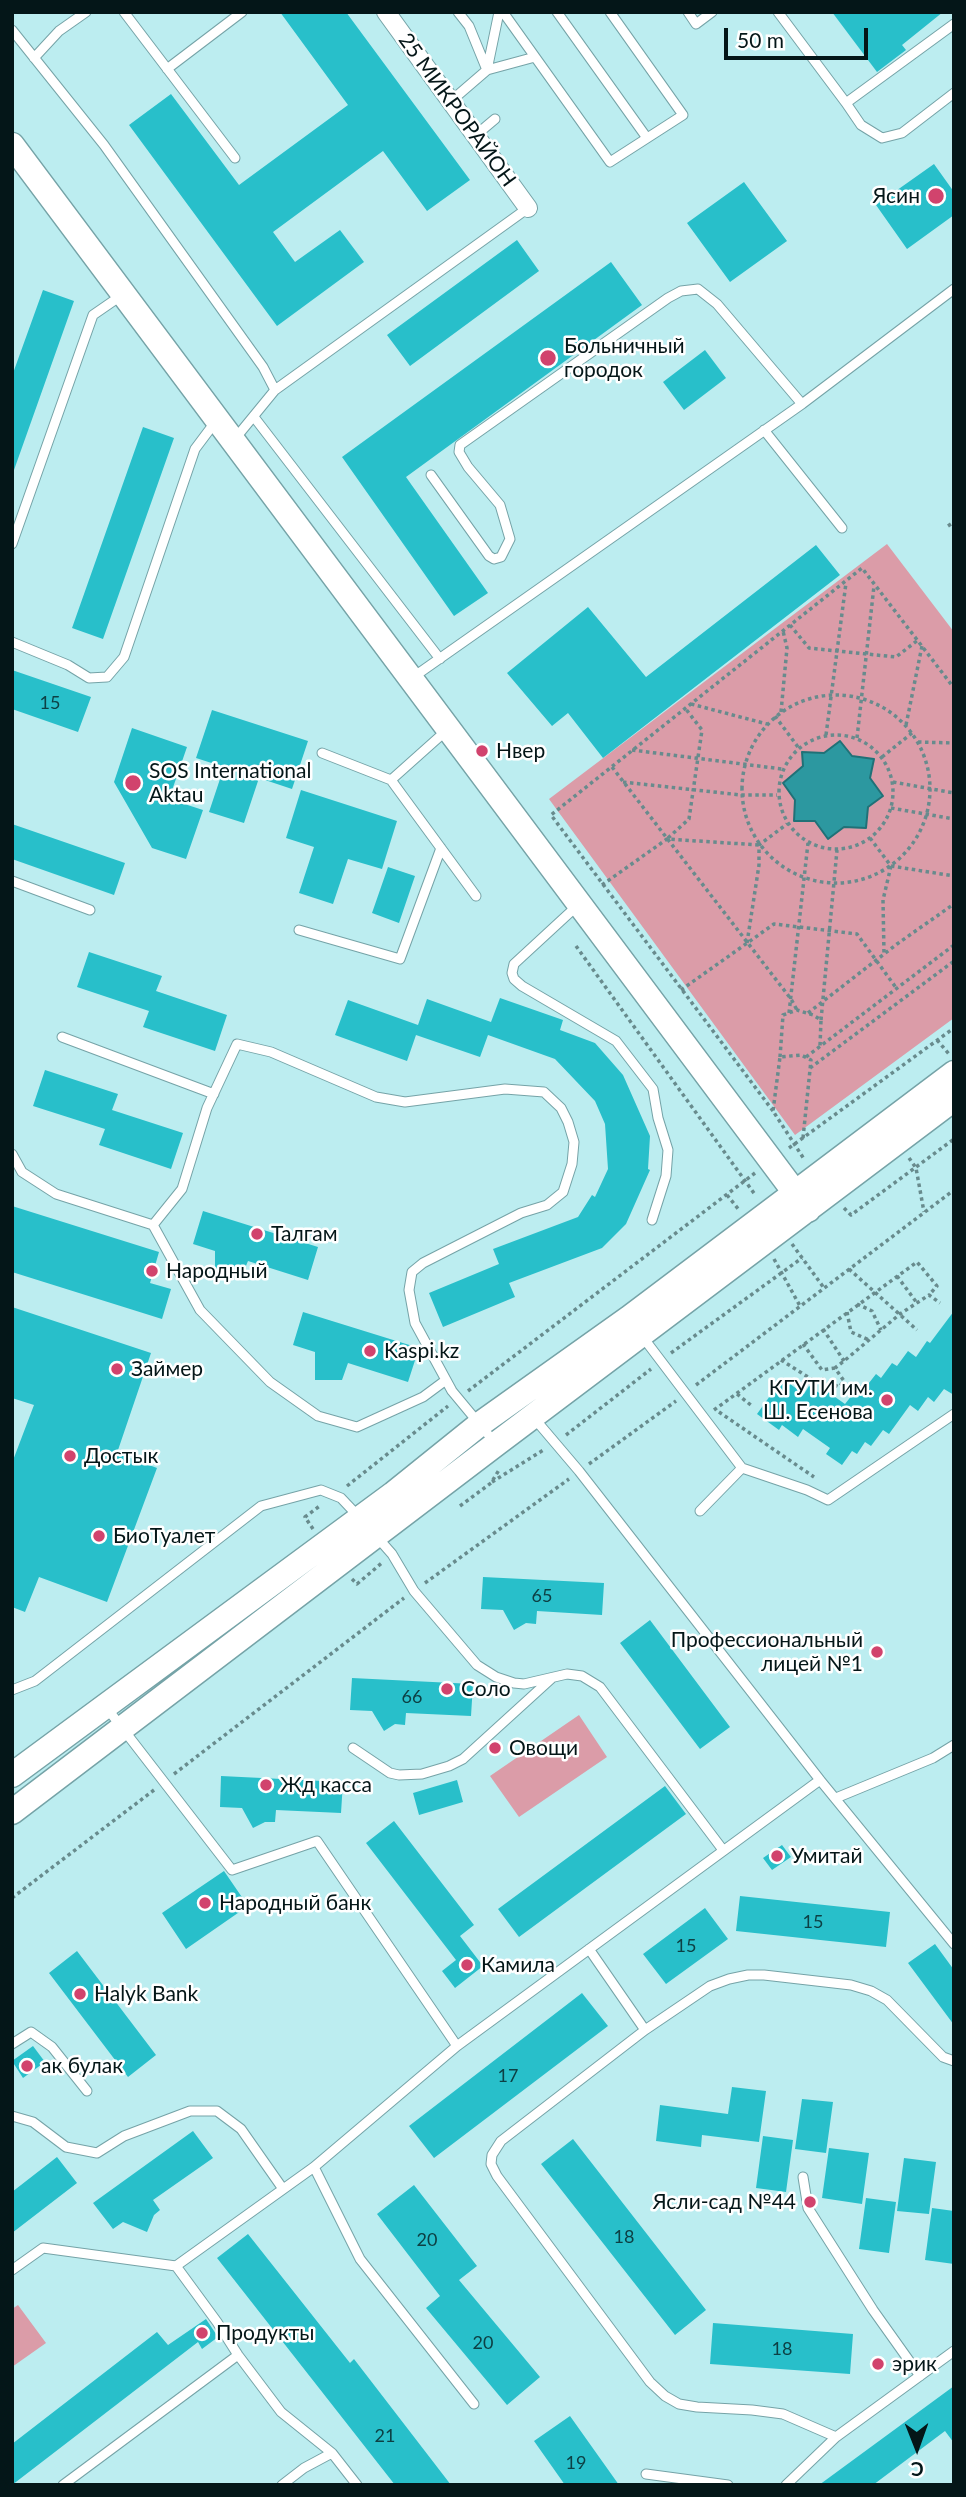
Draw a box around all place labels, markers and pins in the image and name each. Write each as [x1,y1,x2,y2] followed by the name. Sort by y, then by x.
[872,183,920,209] place label: Ясин
[926,186,946,206] marker: Ясин
[564,333,685,383] place label: Больничный городок
[538,348,558,368] marker: Больничный городок
[496,738,545,764] place label: Нвер
[474,743,490,759] marker: Нвер
[149,758,311,808] place label: SOS International Aktau
[123,773,143,793] marker: SOS International Aktau
[271,1221,338,1247] place label: Талгам
[249,1226,265,1242] marker: Талгам
[166,1258,267,1284] place label: Народный
[144,1263,160,1279] marker: Народный
[384,1338,459,1364] place label: Kaspi.kz
[362,1343,378,1359] marker: Kaspi.kz
[131,1356,203,1382] place label: Займер
[109,1361,125,1377] marker: Займер
[763,1375,873,1425] place label: КГУТИ им. Ш. Есенова
[879,1392,895,1408] marker: КГУТИ им. Ш. Есенова
[84,1443,158,1469] place label: Достык
[62,1448,78,1464] marker: Достык
[113,1523,215,1549] place label: БиоТуалет
[91,1528,107,1544] marker: БиоТуалет
[671,1627,863,1677] place label: Профессиональный лицей №1
[869,1644,885,1660] marker: Профессиональный лицей №1
[461,1676,511,1702] place label: Соло
[439,1681,455,1697] marker: Соло
[509,1735,578,1761] place label: Овощи
[487,1740,503,1756] marker: Овощи
[280,1772,372,1798] place label: Жд касса
[258,1777,274,1793] marker: Жд касса
[791,1843,863,1869] place label: Умитай
[769,1848,785,1864] marker: Умитай
[219,1890,371,1916] place label: Народный банк
[197,1895,213,1911] marker: Народный банк
[481,1952,555,1978] place label: Камила
[459,1957,475,1973] marker: Камила
[94,1981,198,2007] place label: Halyk Bank
[72,1986,88,2002] marker: Halyk Bank
[41,2053,123,2079] place label: ак булак
[19,2058,35,2074] marker: ак булак
[653,2189,796,2215] place label: Ясли-сад №44
[802,2194,818,2210] marker: Ясли-сад №44
[216,2320,315,2346] place label: Продукты
[194,2325,210,2341] marker: Продукты
[892,2351,937,2377] place label: эрик
[870,2356,886,2372] marker: эрик

